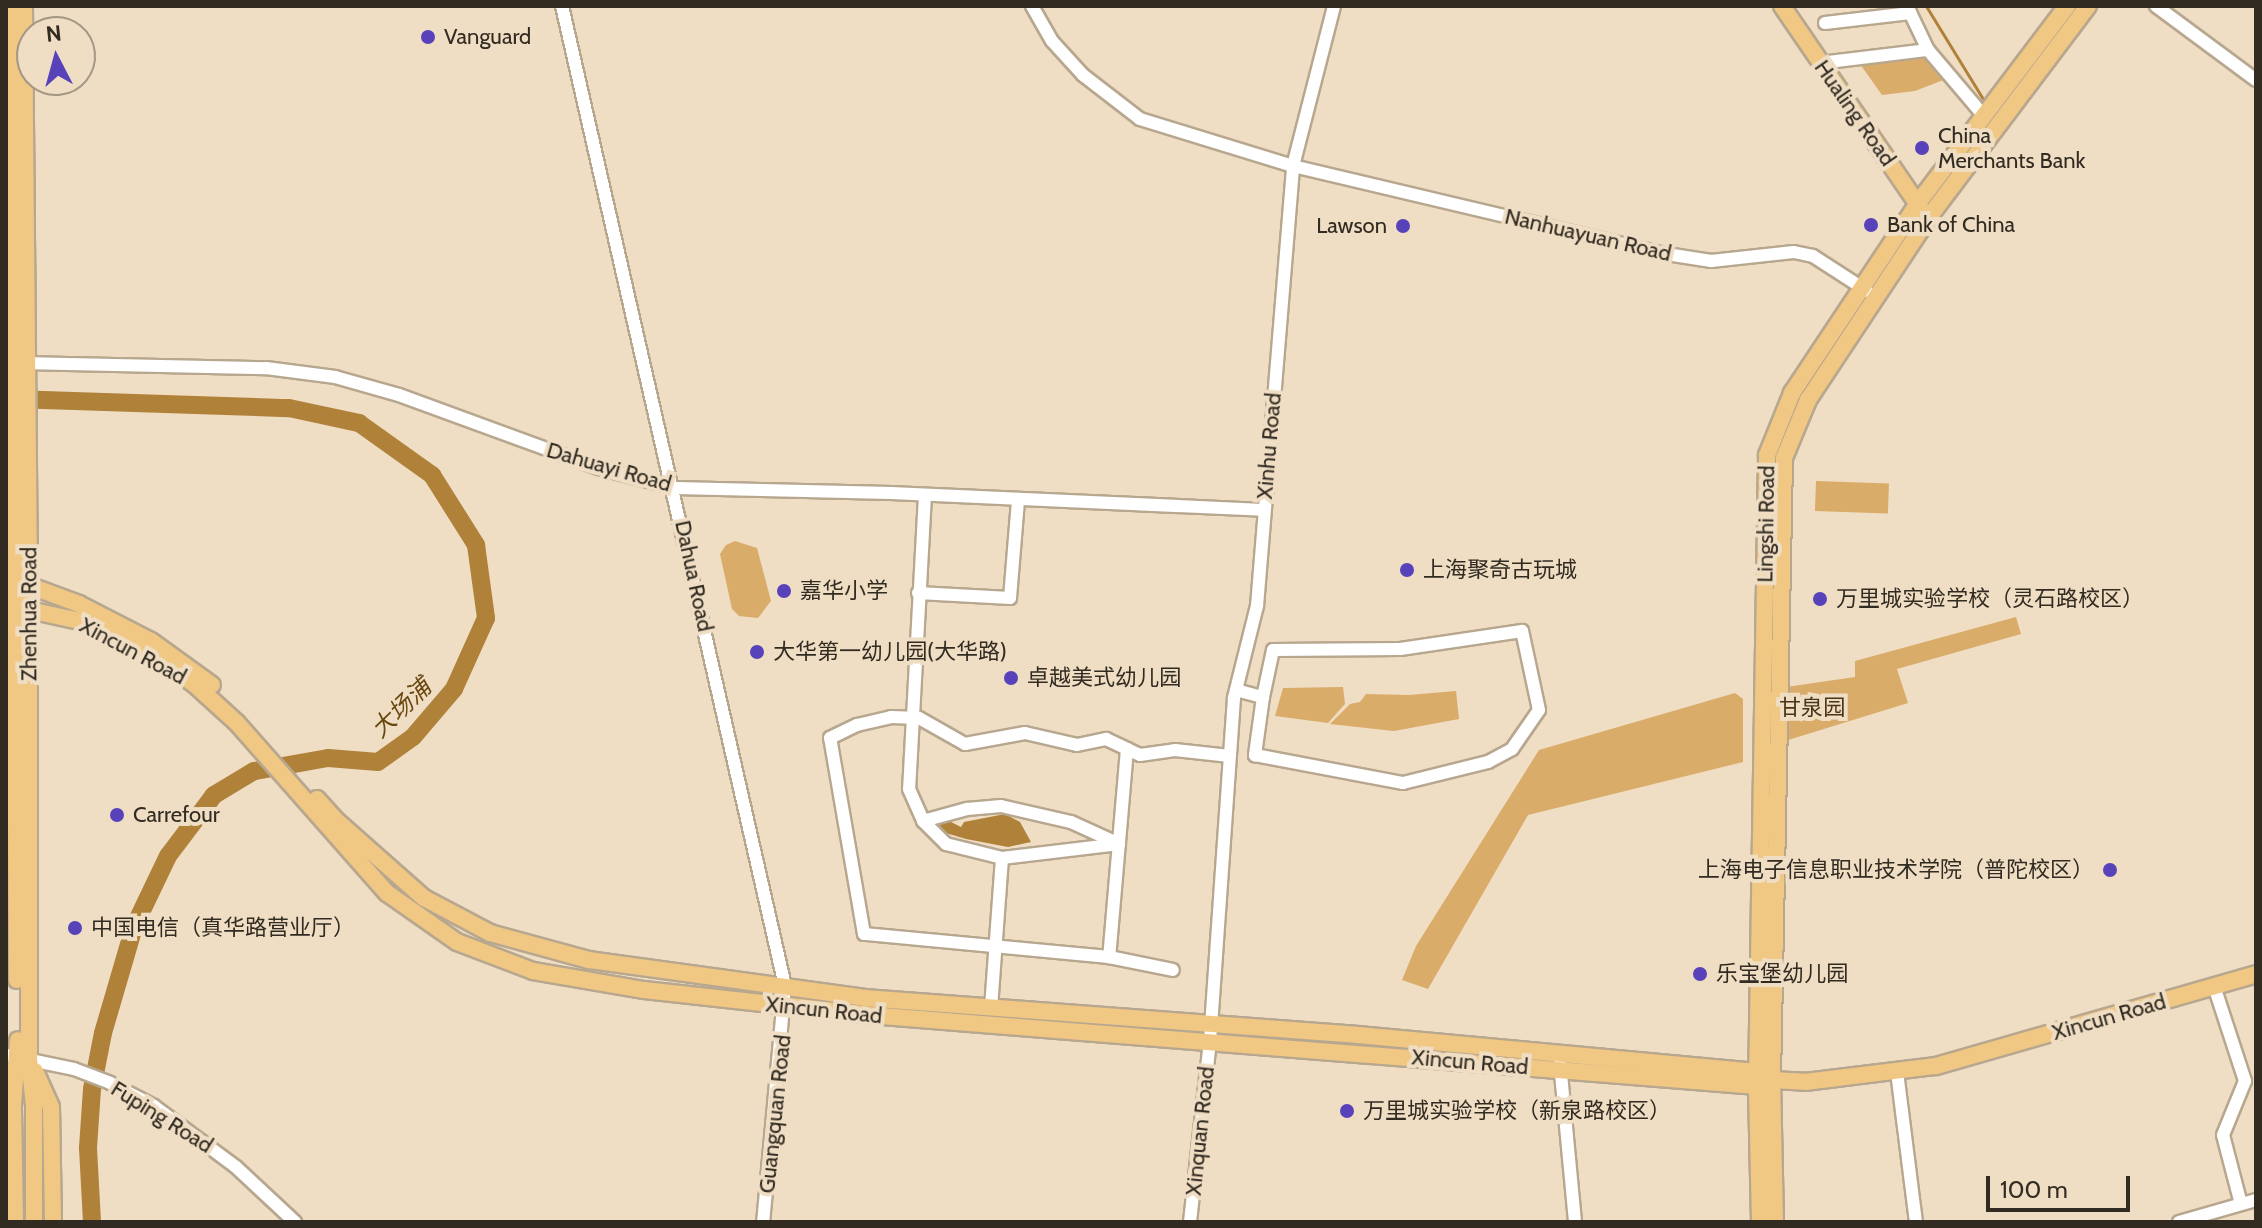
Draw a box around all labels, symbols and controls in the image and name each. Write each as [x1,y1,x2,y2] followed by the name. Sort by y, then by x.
[16,16,96,96] north arrow
[44,19,63,48] text: N
[444,24,531,50] place label: Vanguard
[419,28,437,46] marker: Vanguard
[1809,55,1901,171] street label: Hualing Road
[1938,122,2085,174] place label: China Merchants Bank
[1913,139,1931,157] marker: China Merchants Bank
[1502,203,1674,267] street label: Nanhuayuan Road
[1887,212,2015,238] place label: Bank of China
[1316,213,1387,239] place label: Lawson
[1862,216,1880,234] marker: Bank of China
[1394,217,1412,235] marker: Lawson
[1251,392,1287,500] street label: Xinhu Road
[544,437,674,497] street label: Dahuayi Road
[1752,465,1780,583] street label: Lingshi Road
[669,518,719,634] street label: Dahua Road
[16,547,42,681] street label: Zhenhua Road
[1423,557,1577,583] place label: 上海聚奇古玩城
[1398,561,1416,579] marker: 上海聚奇古玩城
[800,578,888,604] place label: 嘉华小学
[775,582,793,600] marker: 嘉华小学
[1836,586,2144,612] place label: 万里城实验学校（灵石路校区）
[1811,590,1829,608] marker: 万里城实验学校（灵石路校区）
[75,612,191,690] street label: Xincun Road
[773,639,1007,665] place label: 大华第一幼儿园(大华路)
[748,643,766,661] marker: 大华第一幼儿园(大华路)
[1027,665,1181,691] place label: 卓越美式幼儿园
[1002,669,1020,687] marker: 卓越美式幼儿园
[365,673,437,743] water label: 大场浦
[1779,695,1845,721] park label: 甘泉园
[133,802,220,828] place label: Carrefour
[108,806,126,824] marker: Carrefour
[1698,857,2094,883] place label: 上海电子信息职业技术学院（普陀校区）
[2101,861,2119,879] marker: 上海电子信息职业技术学院（普陀校区）
[91,915,355,941] place label: 中国电信（真华路营业厅）
[66,919,84,937] marker: 中国电信（真华路营业厅）
[1716,961,1848,987] place label: 乐宝堡幼儿园
[1691,965,1709,983] marker: 乐宝堡幼儿园
[2049,988,2169,1046] street label: Xincun Road
[764,991,884,1029] street label: Xincun Road
[754,1033,796,1195] street label: Guangquan Road
[1411,1044,1529,1080] street label: Xincun Road
[1180,1065,1220,1197] street label: Xinquan Road
[106,1075,218,1159] street label: Fuping Road
[1363,1098,1671,1124] place label: 万里城实验学校（新泉路校区）
[1338,1102,1356,1120] marker: 万里城实验学校（新泉路校区）
[1990,1160,2134,1210] scale bar
[2000,1175,2068,1204] text: 100 m

